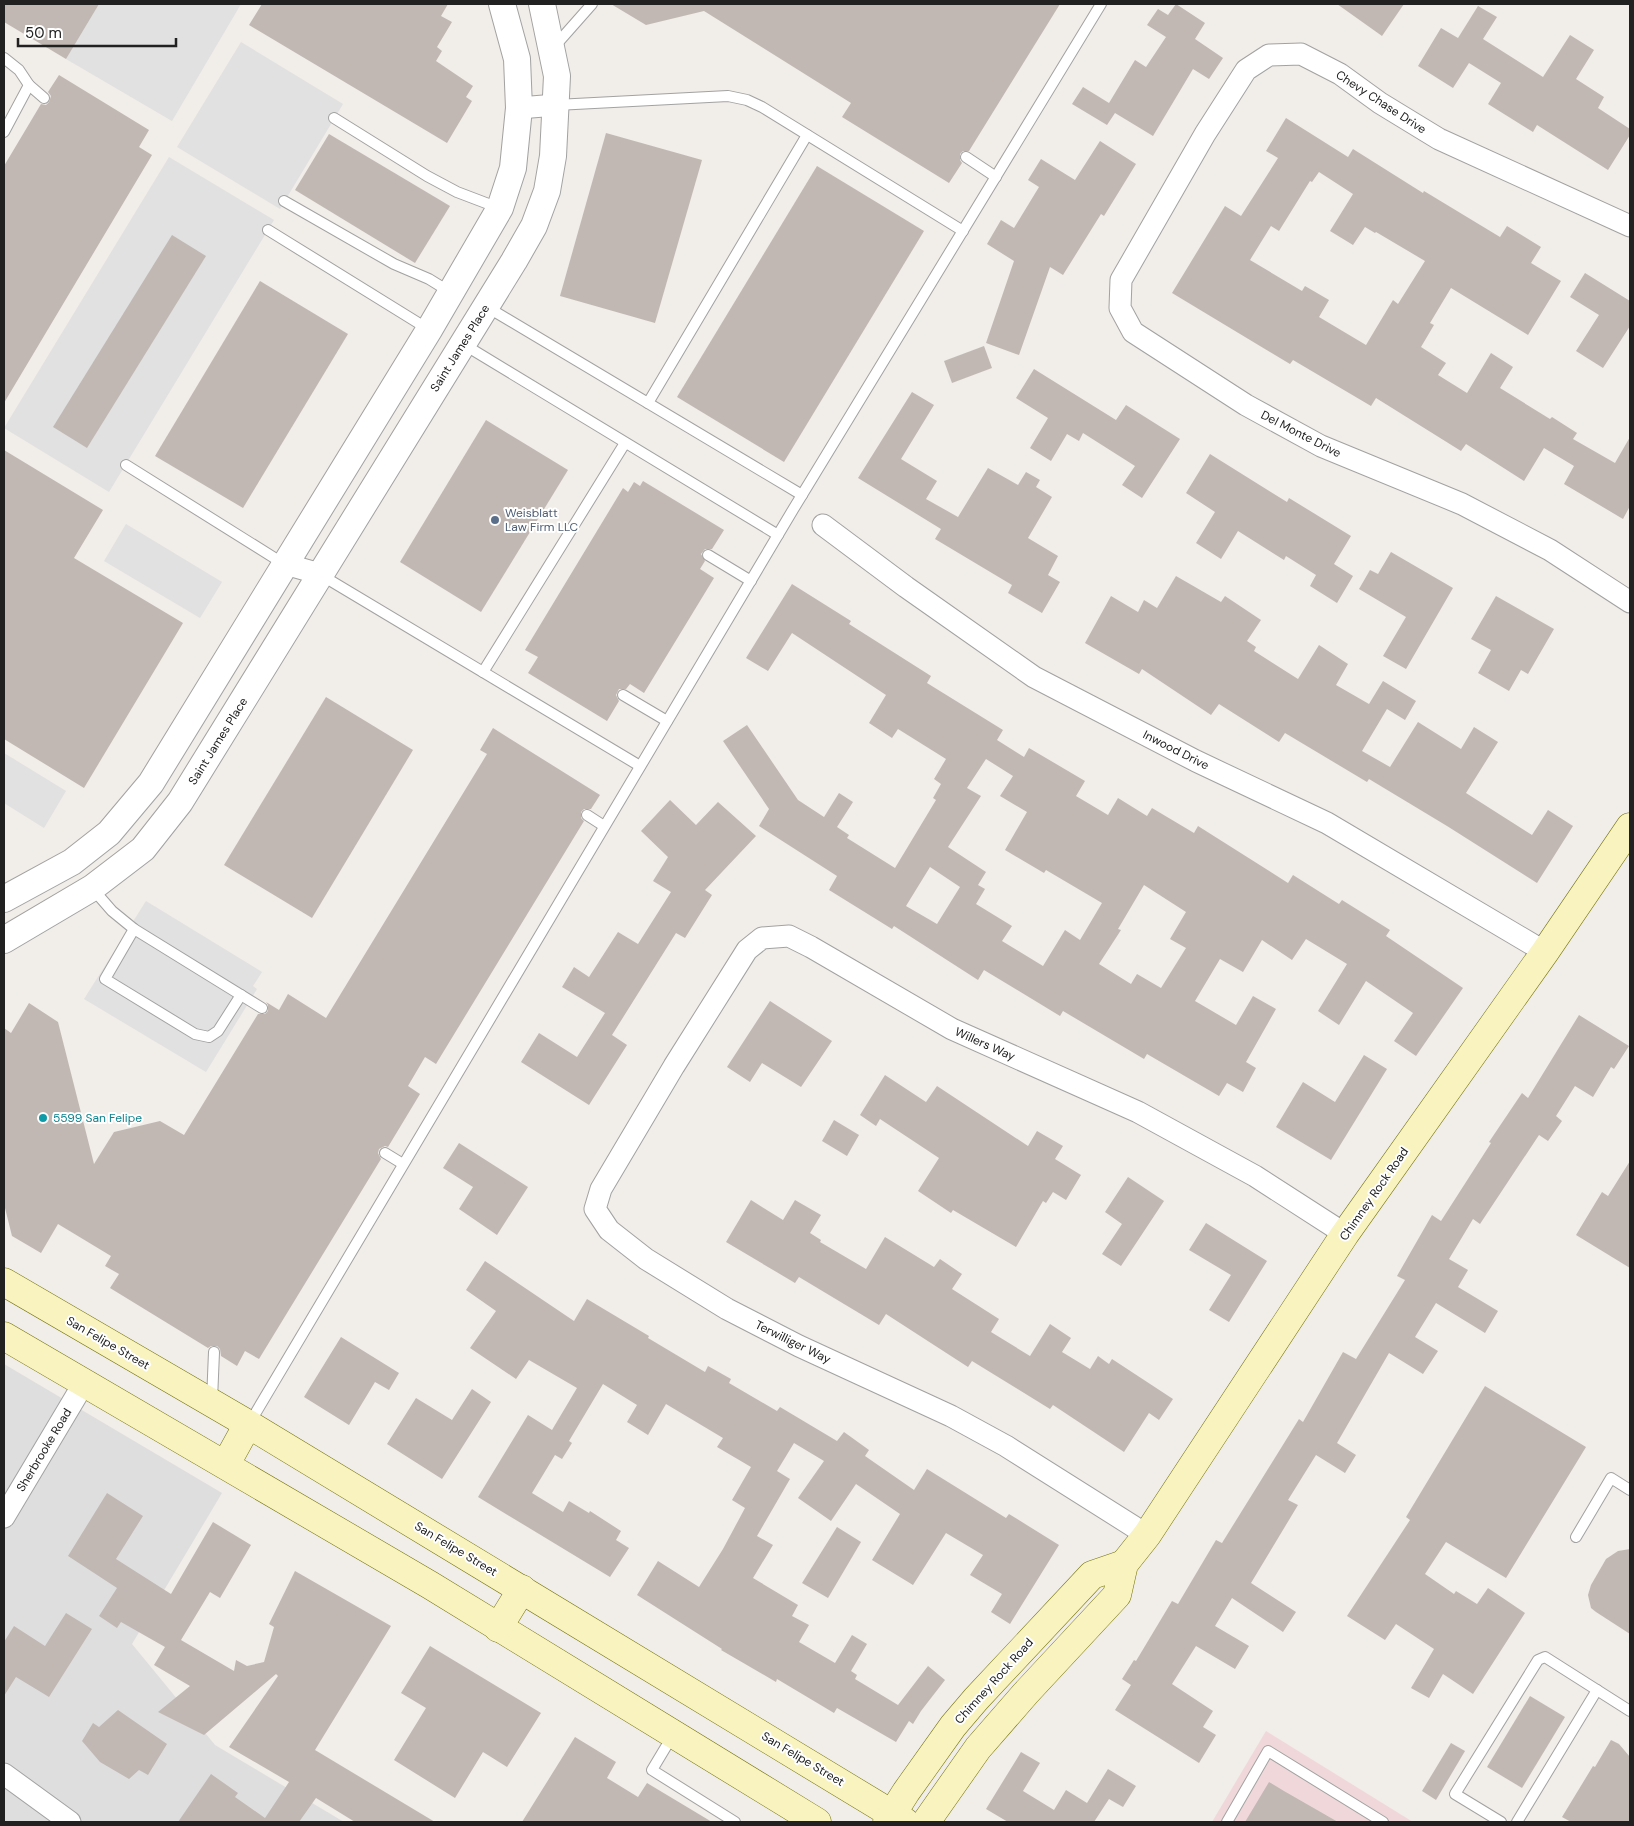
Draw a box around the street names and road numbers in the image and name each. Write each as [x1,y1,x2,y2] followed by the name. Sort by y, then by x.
[1333,67,1429,137] street label: Chevy Chase Drive
[427,301,493,395] street label: Saint James Place
[1258,407,1344,461] street label: Del Monte Drive
[185,694,251,788] street label: Saint James Place
[1140,727,1212,774] street label: Inwood Drive
[952,1024,1018,1065] street label: Willers Way
[1336,1144,1412,1244] street label: Chimney Rock Road
[63,1313,153,1373] street label: San Felipe Street
[753,1317,834,1367] street label: Terwilliger Way
[13,1405,75,1495] street label: Sherbrooke Road
[412,1518,501,1580] street label: San Felipe Street
[951,1635,1037,1727] street label: Chimney Rock Road
[759,1728,848,1790] street label: San Felipe Street

